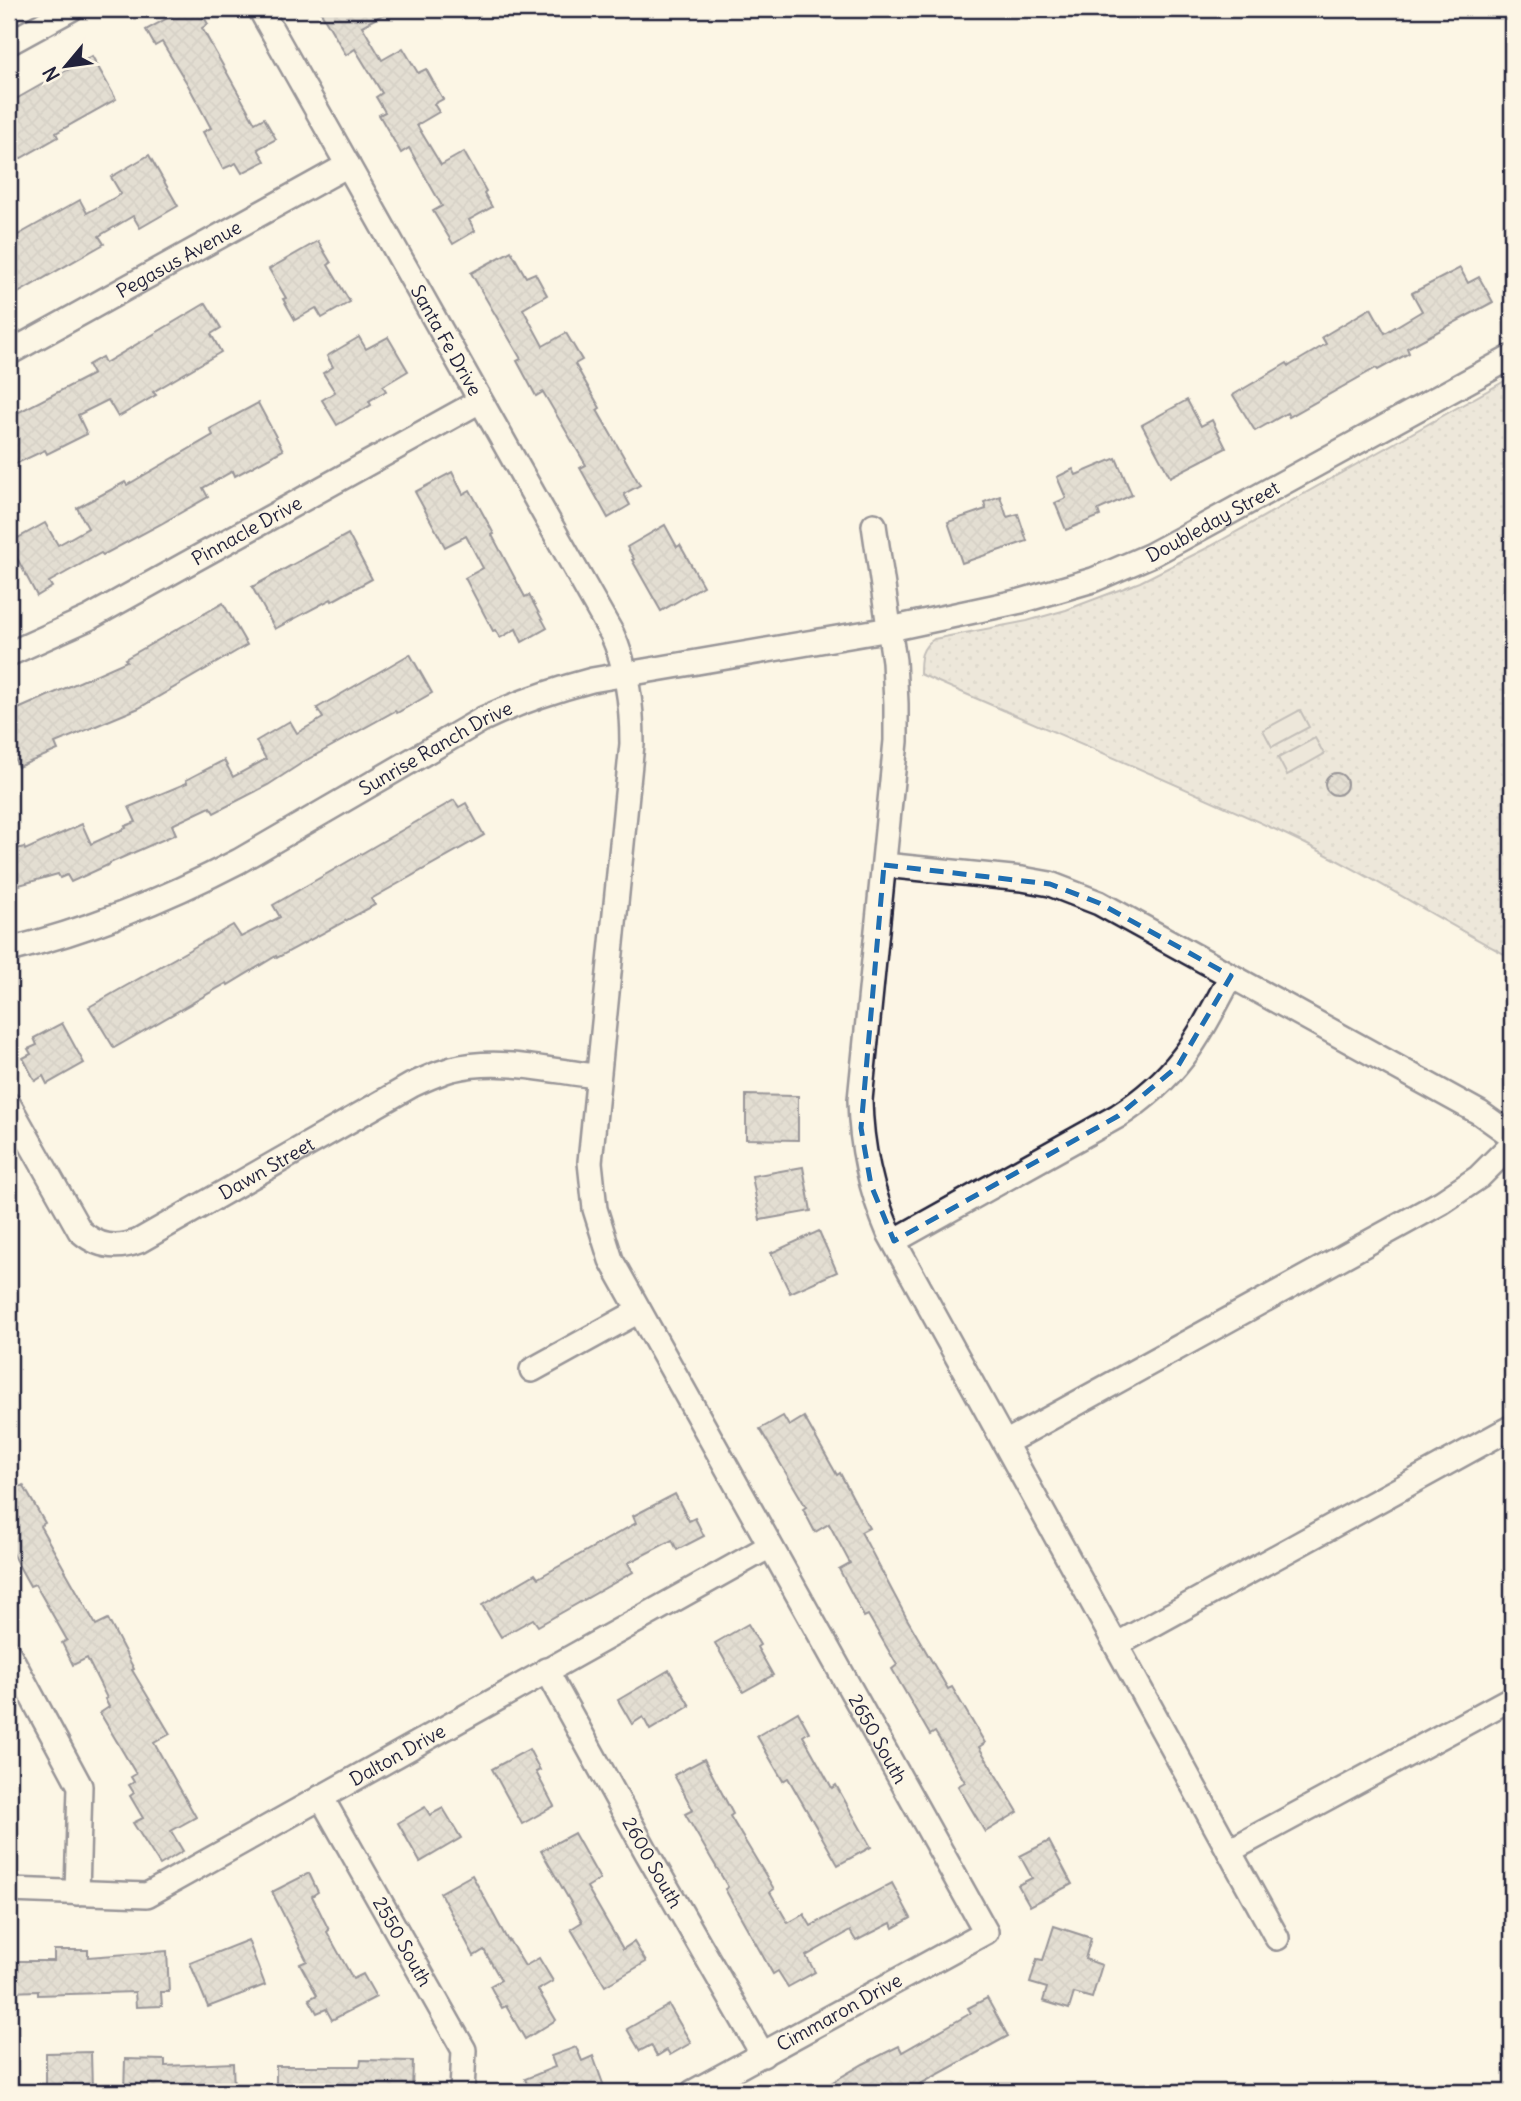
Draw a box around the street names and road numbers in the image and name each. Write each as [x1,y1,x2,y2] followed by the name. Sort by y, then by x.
[112,215,245,303] street label: Pegasus Avenue
[406,280,487,400] street label: Santa Fe Drive
[1142,475,1283,567] street label: Doubleday Street
[187,490,306,571] street label: Pinnacle Drive
[355,696,516,801] street label: Sunrise Ranch Drive
[215,1132,318,1205] street label: Dawn Street
[844,1690,913,1788] street label: 2650 South
[345,1718,450,1791] street label: Dalton Drive
[617,1813,688,1912] street label: 2600 South
[368,1892,438,1991] street label: 2550 South
[772,1968,906,2056] street label: Cimmaron Drive

